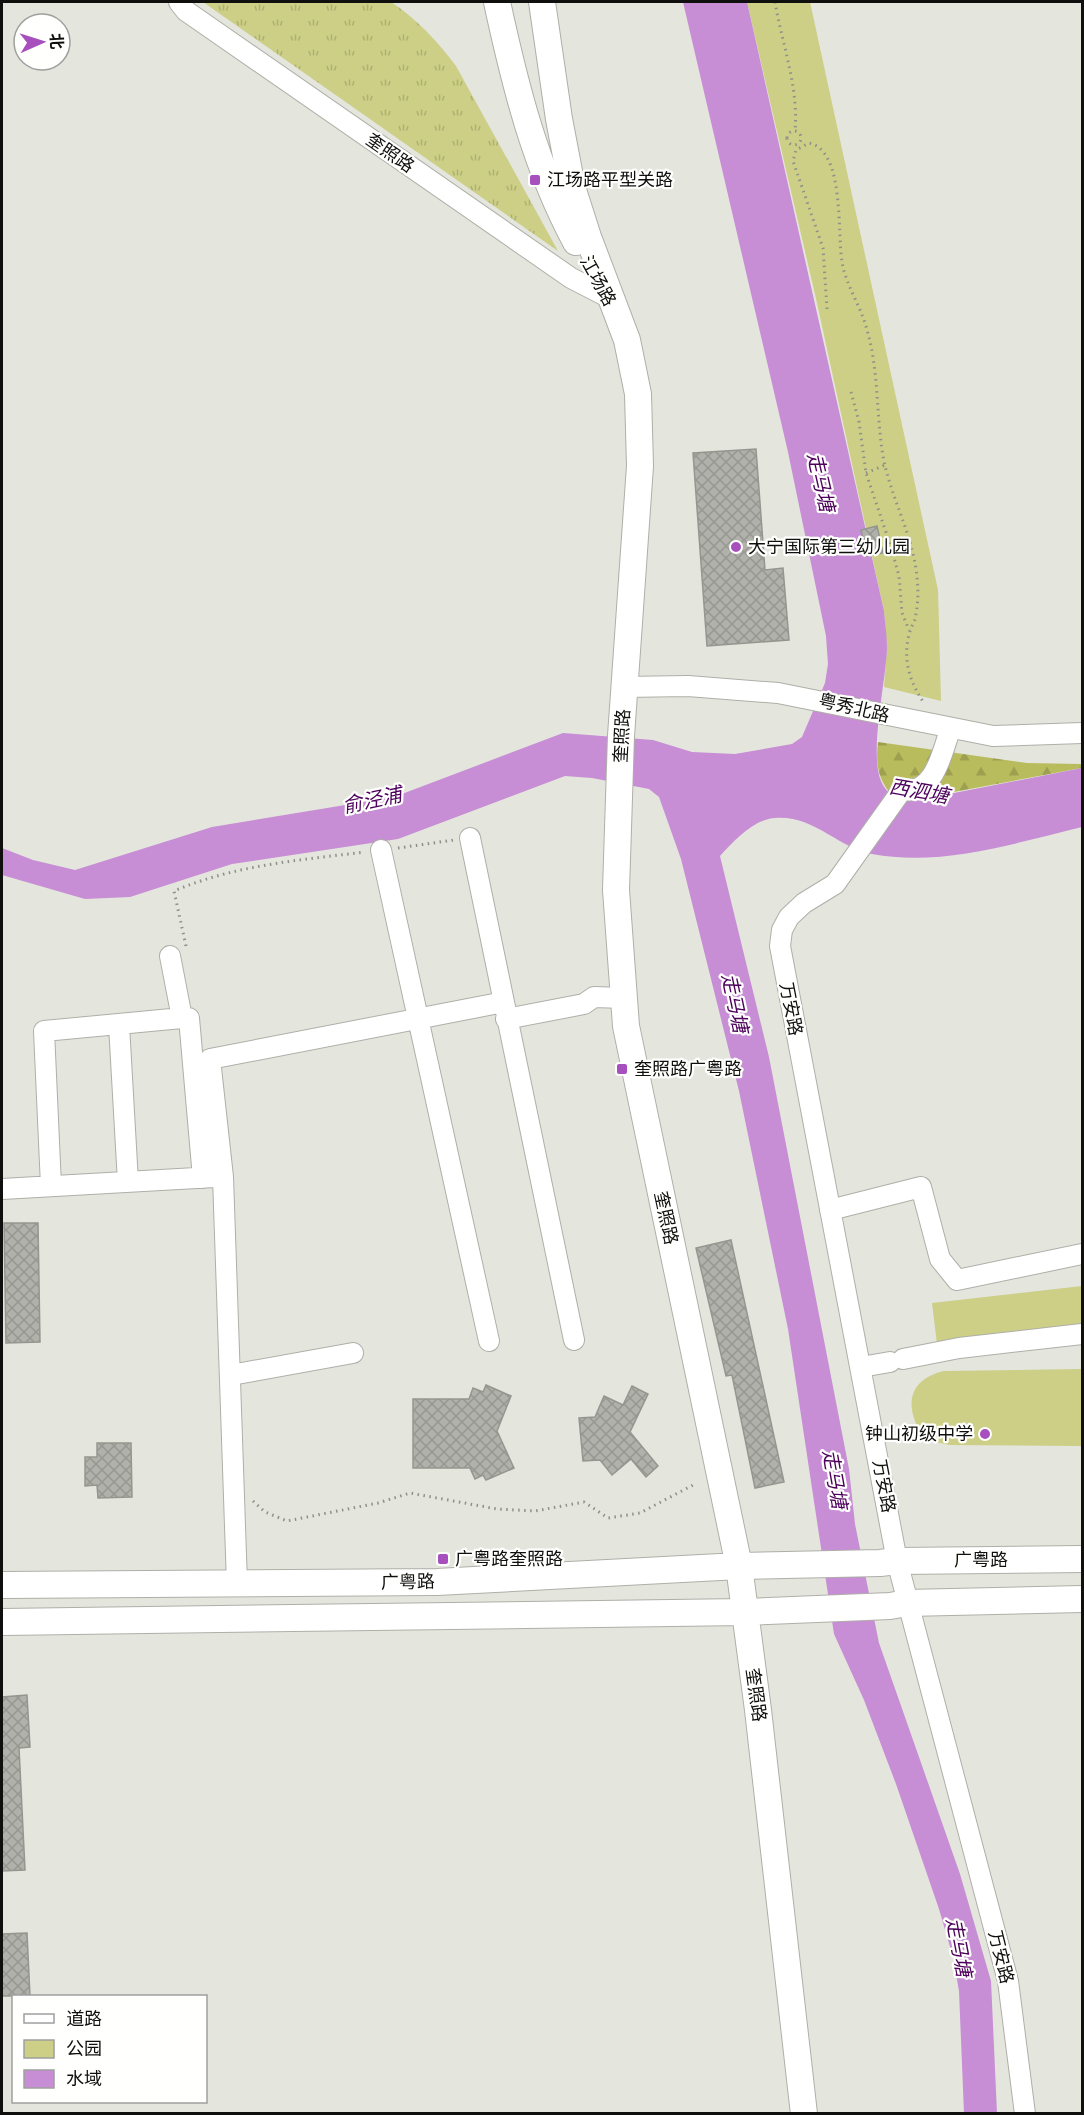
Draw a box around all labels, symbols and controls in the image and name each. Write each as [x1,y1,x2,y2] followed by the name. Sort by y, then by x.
[12,12,72,72] north arrow
[48,33,65,50] text: 北
[362,129,418,177] street label: 奎照路
[547,170,673,190] place label: 江场路平型关路
[528,173,542,187] marker: 江场路平型关路
[576,253,620,309] street label: 江场路
[804,450,839,517] water label: 走马塘
[748,537,910,557] place label: 大宁国际第三幼儿园
[729,540,743,554] marker: 大宁国际第三幼儿园
[817,690,891,726] street label: 粤秀北路
[611,709,633,763] street label: 奎照路
[888,775,953,808] water label: 西泗塘
[340,782,407,817] water label: 俞泾浦
[718,971,753,1038] water label: 走马塘
[776,981,806,1037] street label: 万安路
[634,1059,742,1079] place label: 奎照路广粤路
[615,1062,629,1076] marker: 奎照路广粤路
[651,1190,681,1246] street label: 奎照路
[865,1424,973,1444] place label: 钟山初级中学
[978,1427,992,1441] marker: 钟山初级中学
[819,1448,852,1513] water label: 走马塘
[869,1458,899,1514] street label: 万安路
[455,1549,563,1569] place label: 广粤路奎照路
[954,1550,1008,1570] street label: 广粤路
[436,1552,450,1566] marker: 广粤路奎照路
[381,1572,435,1592] street label: 广粤路
[742,1667,770,1723] street label: 奎照路
[942,1915,976,1981] water label: 走马塘
[985,1928,1017,1986] street label: 万安路
[12,1995,207,2103] legend
[66,2009,102,2029] text: 道路
[66,2039,102,2059] text: 公园
[66,2069,102,2089] text: 水域

